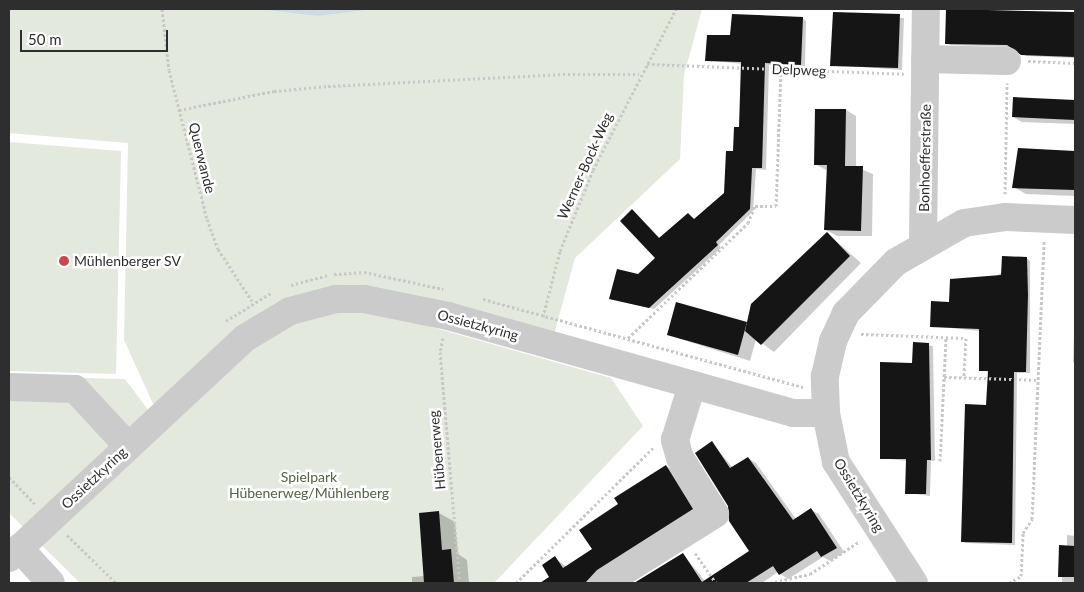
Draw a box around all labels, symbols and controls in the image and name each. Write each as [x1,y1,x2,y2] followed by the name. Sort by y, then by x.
[22,20,170,52] scale bar
[28,30,62,48] text: 50 m
[771,61,827,79] street label: Delpweg
[916,104,934,212] street label: Bonhoefferstraße
[554,110,616,222] street label: Werner-Bock-Weg
[185,121,219,195] street label: Querwande
[74,253,181,269] place label: Mühlenberger SV
[58,255,70,267] marker: Mühlenberger SV
[436,306,520,344] street label: Ossietzkyring
[425,410,449,490] street label: Hübenerweg
[58,444,130,512] street label: Ossietzkyring
[830,455,888,535] street label: Ossietzkyring
[229,469,389,502] park label: Spielpark Hübenerweg/Mühlenberg

